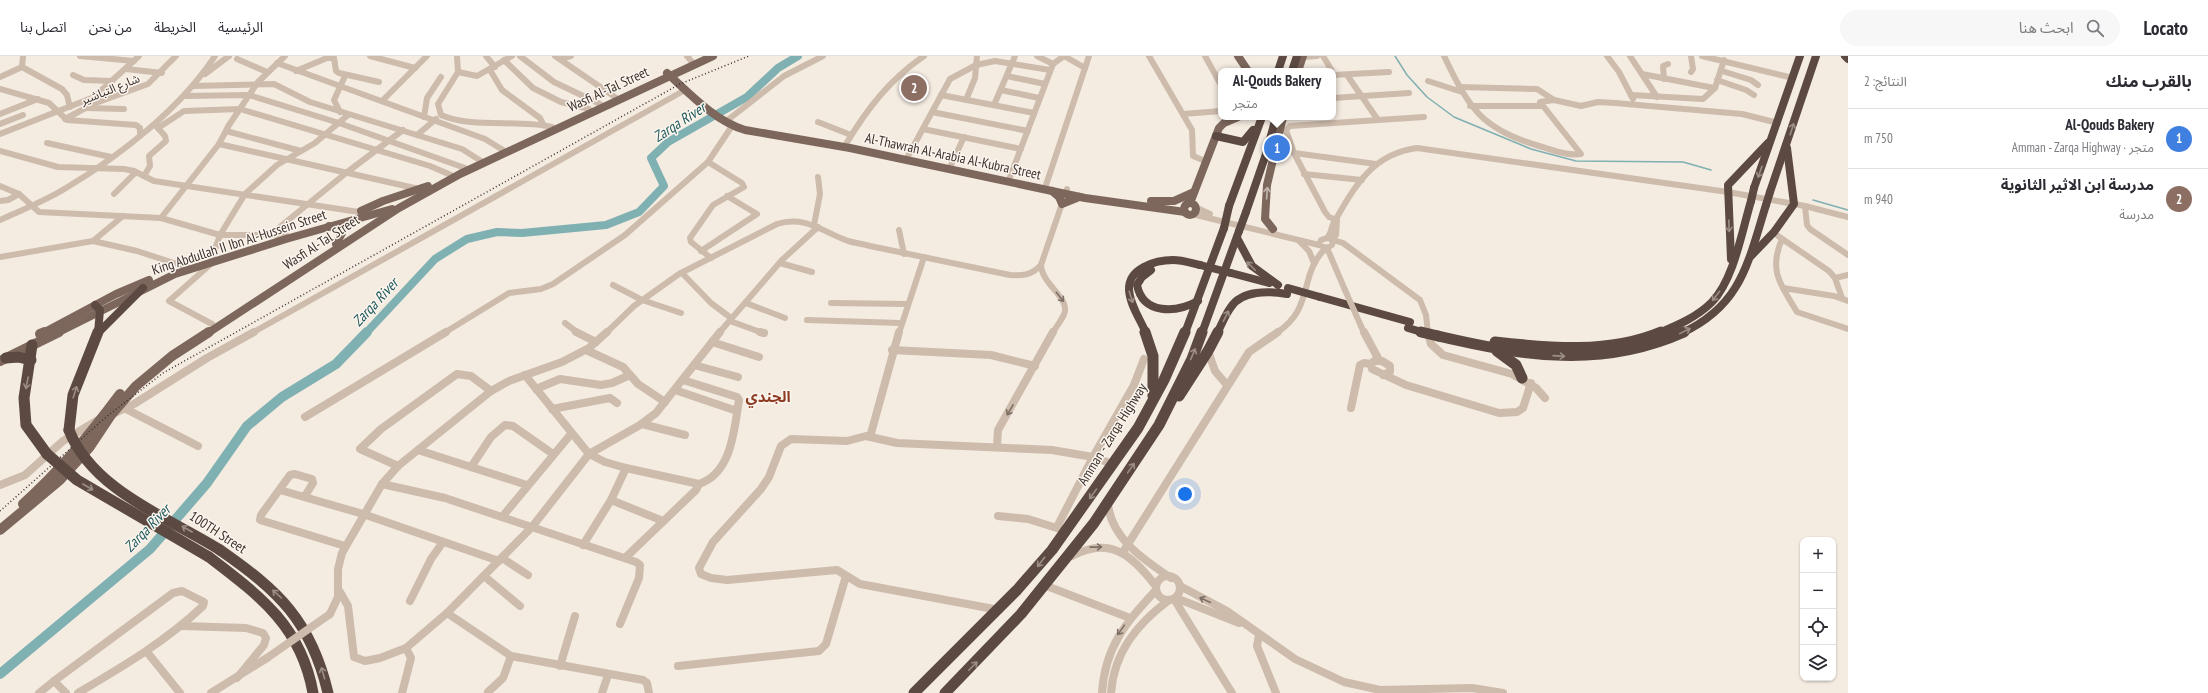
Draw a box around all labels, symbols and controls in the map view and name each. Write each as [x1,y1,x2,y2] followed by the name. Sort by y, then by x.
[1840,10,2120,46] search box
[2144,16,2188,40] text: Locato
[2084,17,2106,39] icon: search
[20,18,67,36] text: اتصل بنا
[89,18,132,36] text: من نحن
[154,18,196,36] text: الخريطة
[218,18,263,36] text: الرئيسية
[2019,18,2074,37] text: ابحث هنا
[565,62,652,116] street label: Wasfi Al-Tal Street
[1218,68,1336,120] popup
[77,70,143,110] street label: شارع التباشير
[2106,70,2192,92] text: بالقرب منك
[1233,71,1321,90] text: Al-Qouds Bakery
[901,73,927,103] pin: 2
[1864,73,1907,90] text: النتائج: 2
[1233,95,1258,112] text: متجر
[649,97,710,146] water label: Zarqa River
[2065,115,2154,134] text: Al-Qouds Bakery
[1789,123,1797,135] one-way arrow
[863,129,1043,183] street label: Al-Thawrah Al-Arabia Al-Kubra Street
[1864,130,1893,147] text: 750 m
[2176,130,2182,147] text: 1
[1264,133,1290,163] pin: 1
[2012,139,2154,156] text: متجر · Amman - Zarqa Highway
[1756,165,1763,178] one-way arrow
[2001,175,2154,194] text: مدرسة ابن الاثير الثانوية
[1263,187,1270,200] one-way arrow
[1864,191,1893,208] text: 940 m
[2176,191,2182,208] text: 2
[150,205,329,279] street label: King Abdullah II Ibn Al-Hussein Street
[2119,206,2154,223] text: مدرسة
[279,211,363,273] street label: Wasfi Al-Tal Street
[1725,219,1733,232] one-way arrow
[1246,261,1256,271] one-way arrow
[348,273,403,330] water label: Zarqa River
[1711,290,1720,301] one-way arrow
[1056,291,1064,302] one-way arrow
[1128,291,1135,304] one-way arrow
[1223,310,1231,322] one-way arrow
[1679,327,1691,334] one-way arrow
[1190,349,1198,361] one-way arrow
[1552,353,1565,360] one-way arrow
[22,377,30,390] one-way arrow
[1073,379,1151,488] street label: Amman - Zarqa Highway
[71,386,79,398] one-way arrow
[745,387,791,408] district label: الجندي
[1005,404,1013,416] one-way arrow
[1127,463,1135,474] one-way arrow
[82,484,94,492] one-way arrow
[1175,484,1195,504] your location
[1088,488,1097,499] one-way arrow
[120,499,176,556] water label: Zarqa River
[186,507,250,557] street label: 100TH Street
[181,524,193,532] one-way arrow
[1800,537,1836,681] map controls
[1800,537,1836,573] button: +
[1089,543,1102,551] one-way arrow
[1037,556,1045,567] one-way arrow
[1800,573,1836,609] button: −
[272,589,282,599] one-way arrow
[1199,596,1211,603] one-way arrow
[1800,609,1836,645] button: locate
[1117,624,1125,635] one-way arrow
[1800,645,1836,681] button: layers
[968,661,977,671] one-way arrow
[319,666,327,679] one-way arrow

